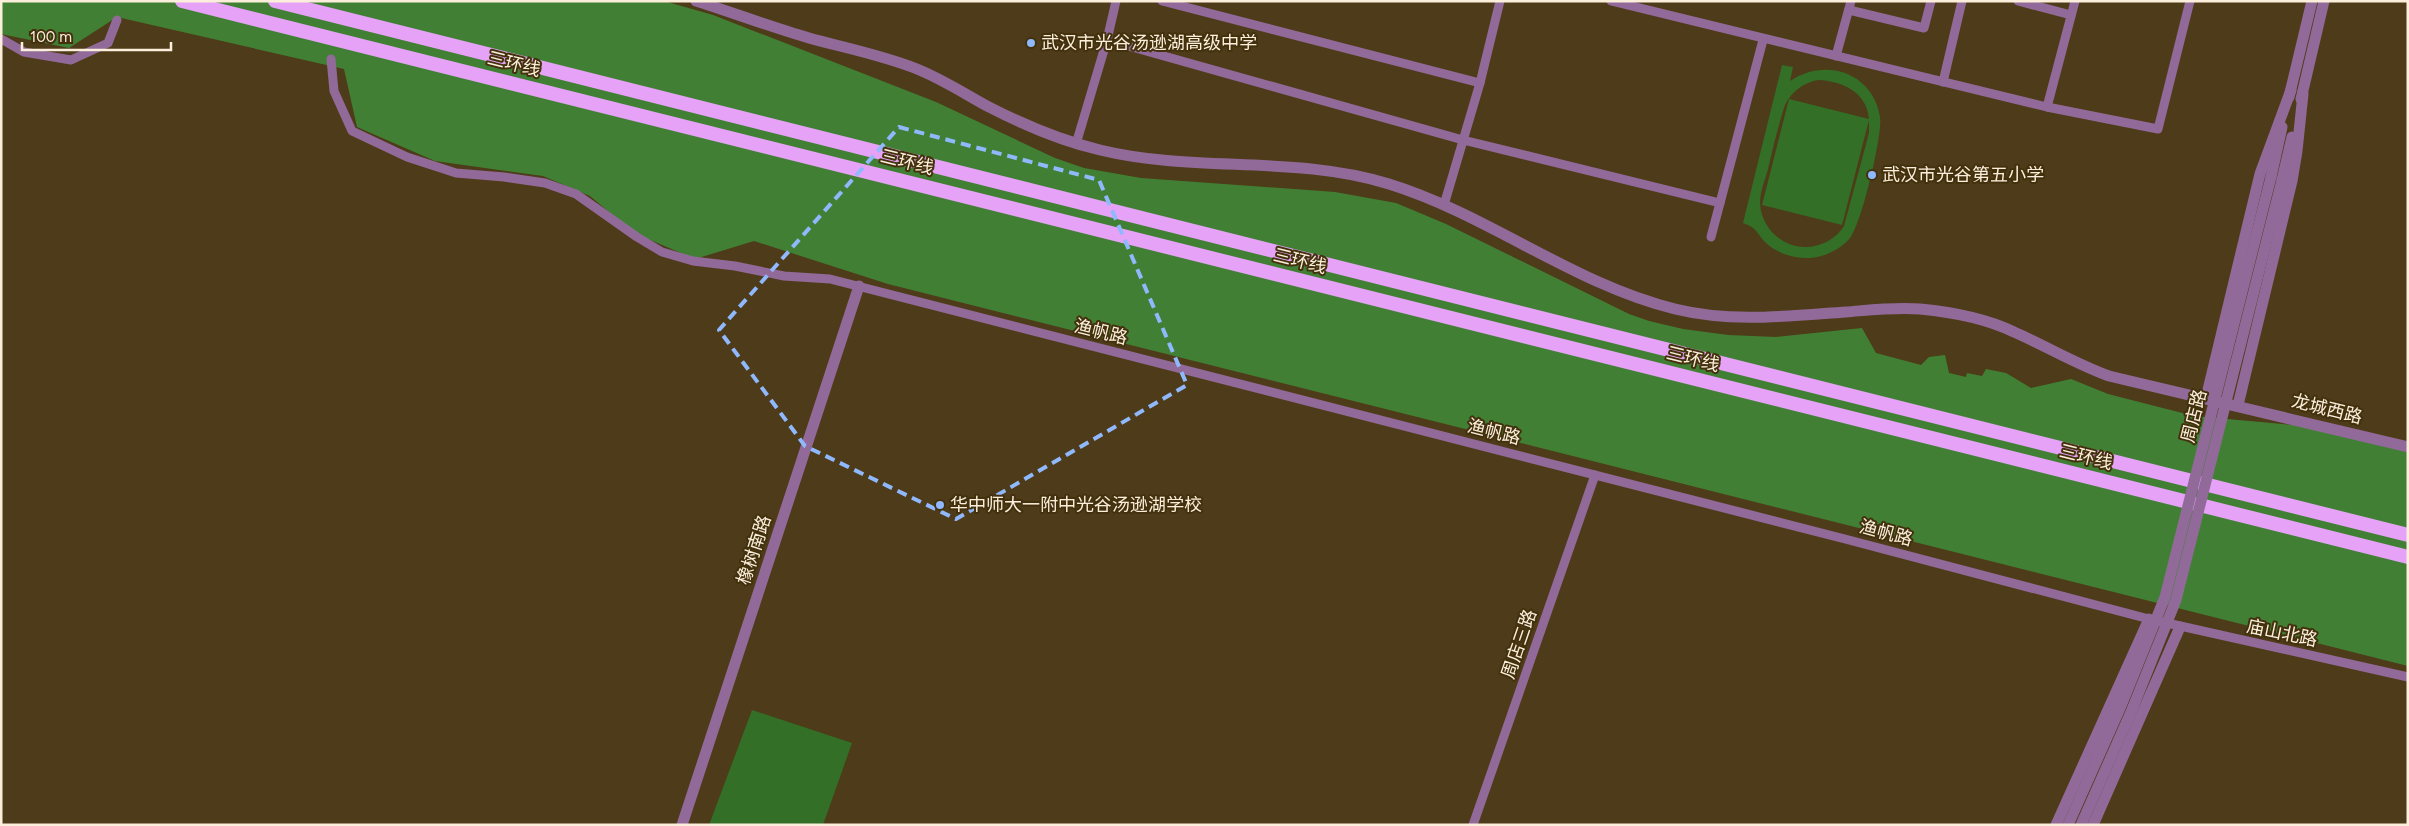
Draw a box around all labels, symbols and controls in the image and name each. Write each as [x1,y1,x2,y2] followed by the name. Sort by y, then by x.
[22,20,171,52] scale bar
[30,28,72,46] text: 100 m
[1041,32,1257,54] place label: 武汉市光谷汤逊湖高级中学
[1025,37,1037,49] marker: 武汉市光谷汤逊湖高级中学
[485,47,543,81] street label: 三环线
[878,145,936,179] street label: 三环线
[1882,164,2044,186] place label: 武汉市光谷第五小学
[1866,169,1878,181] marker: 武汉市光谷第五小学
[1271,244,1329,278] street label: 三环线
[1072,315,1130,349] street label: 渔帆路
[1664,342,1722,376] street label: 三环线
[2177,387,2211,445] street label: 周店路
[2289,390,2365,428] street label: 龙城西路
[1465,415,1523,449] street label: 渔帆路
[2057,440,2115,474] street label: 三环线
[950,494,1202,516] place label: 华中师大一附中光谷汤逊湖学校
[934,499,946,511] marker: 华中师大一附中光谷汤逊湖学校
[732,512,776,588] street label: 橡树南路
[1857,515,1915,551] street label: 渔帆路
[1497,606,1541,682] street label: 周店三路
[2244,615,2320,651] street label: 庙山北路

